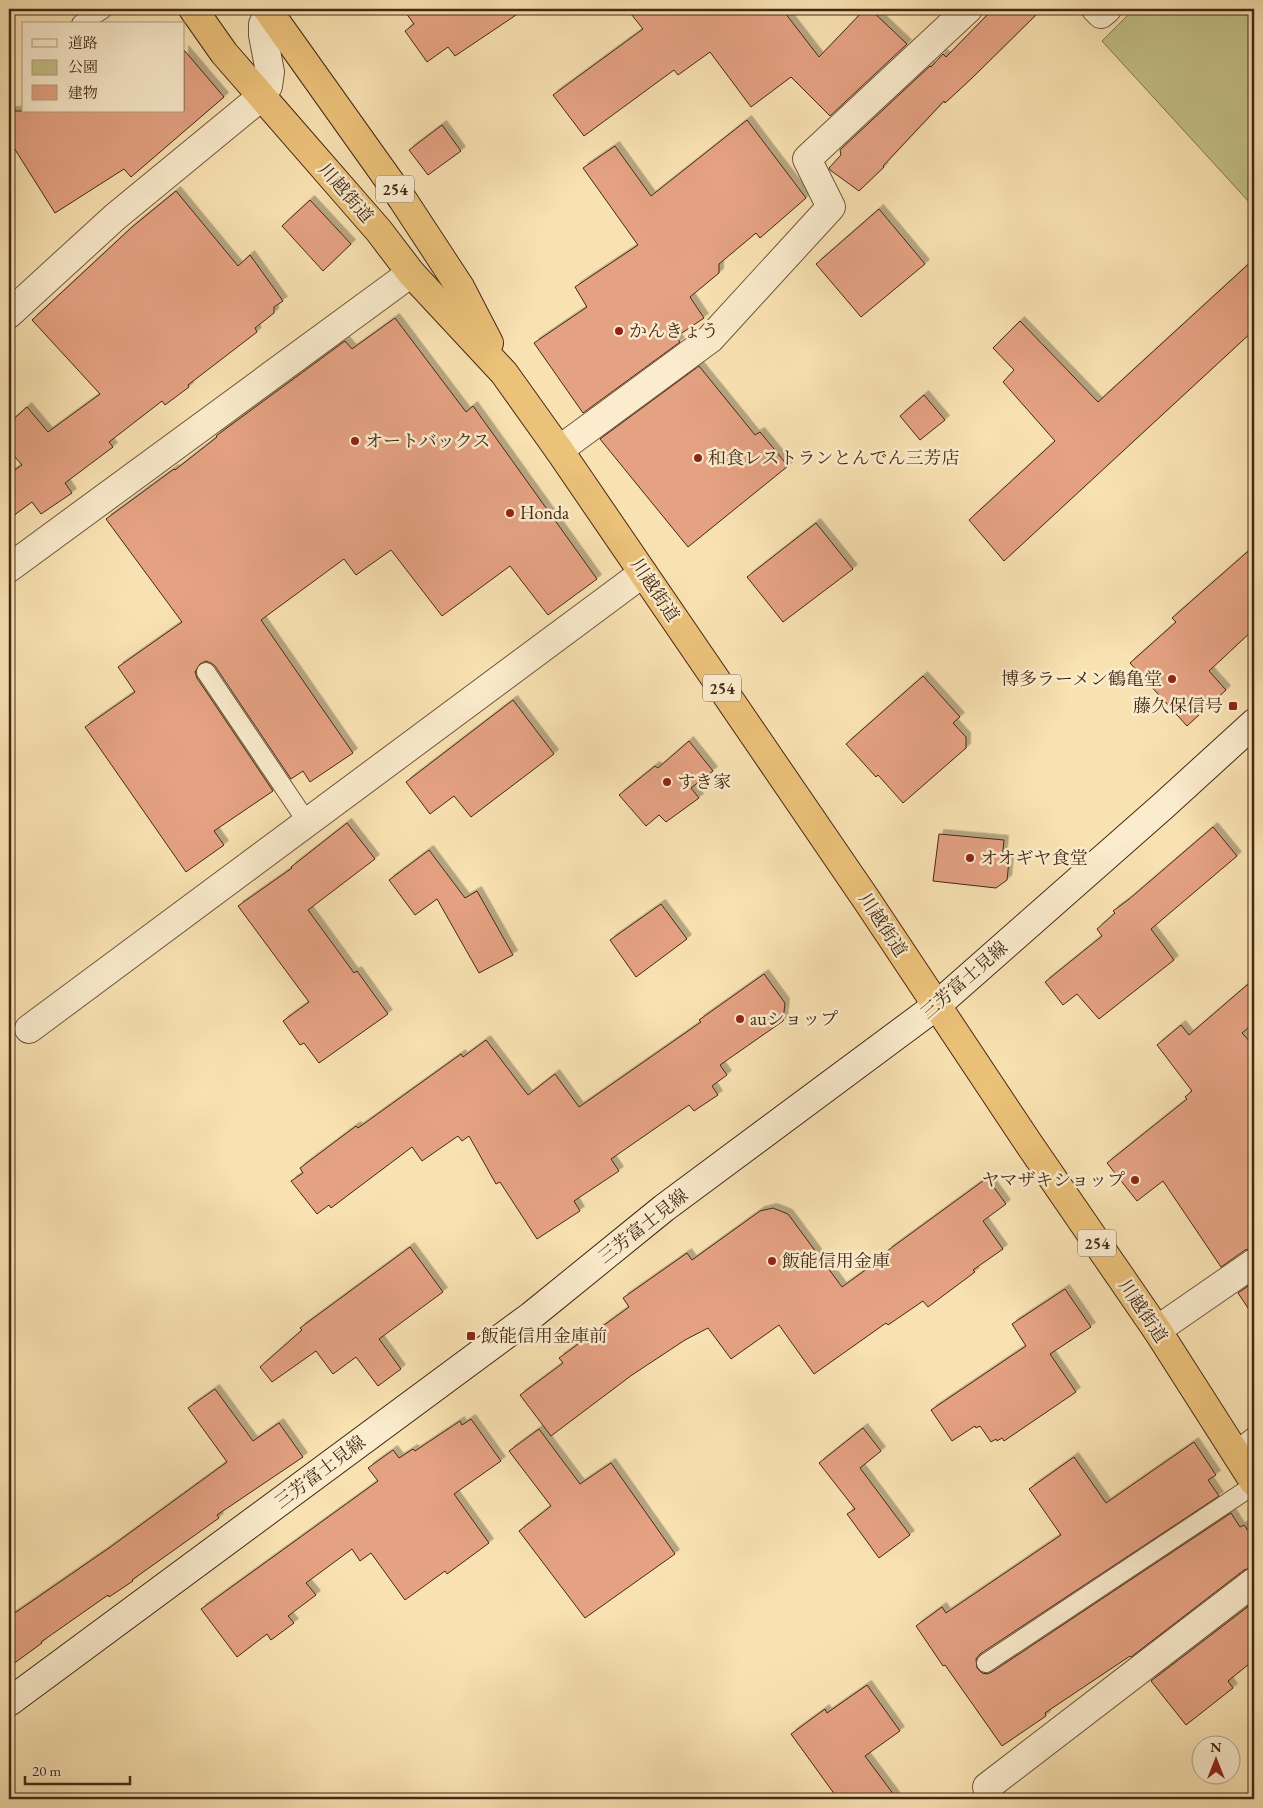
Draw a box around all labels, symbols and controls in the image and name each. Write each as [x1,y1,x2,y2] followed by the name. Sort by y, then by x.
[22,22,185,112] legend
[68,33,98,52] text: 道路
[68,57,98,76] text: 公園
[68,83,98,102] text: 建物
[314,158,379,227] street label: 川越街道
[376,175,414,202] road number: 254
[629,319,719,342] place label: かんきょう
[613,325,625,337] marker: かんきょう
[365,429,490,452] place label: オートバックス
[349,435,361,447] marker: オートバックス
[708,446,959,469] place label: 和食レストランとんでん三芳店
[692,452,704,464] marker: 和食レストランとんでん三芳店
[520,501,570,524] place label: Honda
[504,507,516,519] marker: Honda
[626,553,685,626] street label: 川越街道
[1001,667,1162,690] place label: 博多ラーメン鶴亀堂
[1166,673,1178,685] marker: 博多ラーメン鶴亀堂
[703,674,741,701] road number: 254
[1133,694,1223,717] place label: 藤久保信号
[1227,700,1239,712] marker: 藤久保信号
[677,770,731,793] place label: すき家
[661,776,673,788] marker: すき家
[980,846,1087,869] place label: オオギヤ食堂
[964,852,976,864] marker: オオギヤ食堂
[854,888,913,961] street label: 川越街道
[915,936,1012,1024] street label: 三芳富士見線
[750,1007,838,1030] place label: auショップ
[734,1013,746,1025] marker: auショップ
[982,1168,1125,1191] place label: ヤマザキショップ
[1129,1174,1141,1186] marker: ヤマザキショップ
[593,1183,692,1268] street label: 三芳富士見線
[1078,1230,1116,1256] road number: 254
[782,1249,890,1272] place label: 飯能信用金庫
[766,1255,778,1267] marker: 飯能信用金庫
[1114,1274,1173,1347] street label: 川越街道
[481,1324,607,1347] place label: 飯能信用金庫前
[465,1330,477,1342] marker: 飯能信用金庫前
[270,1430,370,1513] street label: 三芳富士見線
[1190,1736,1240,1786] north arrow
[1210,1738,1222,1756] text: N
[25,1753,130,1785] scale bar
[32,1761,61,1780] text: 20 m

